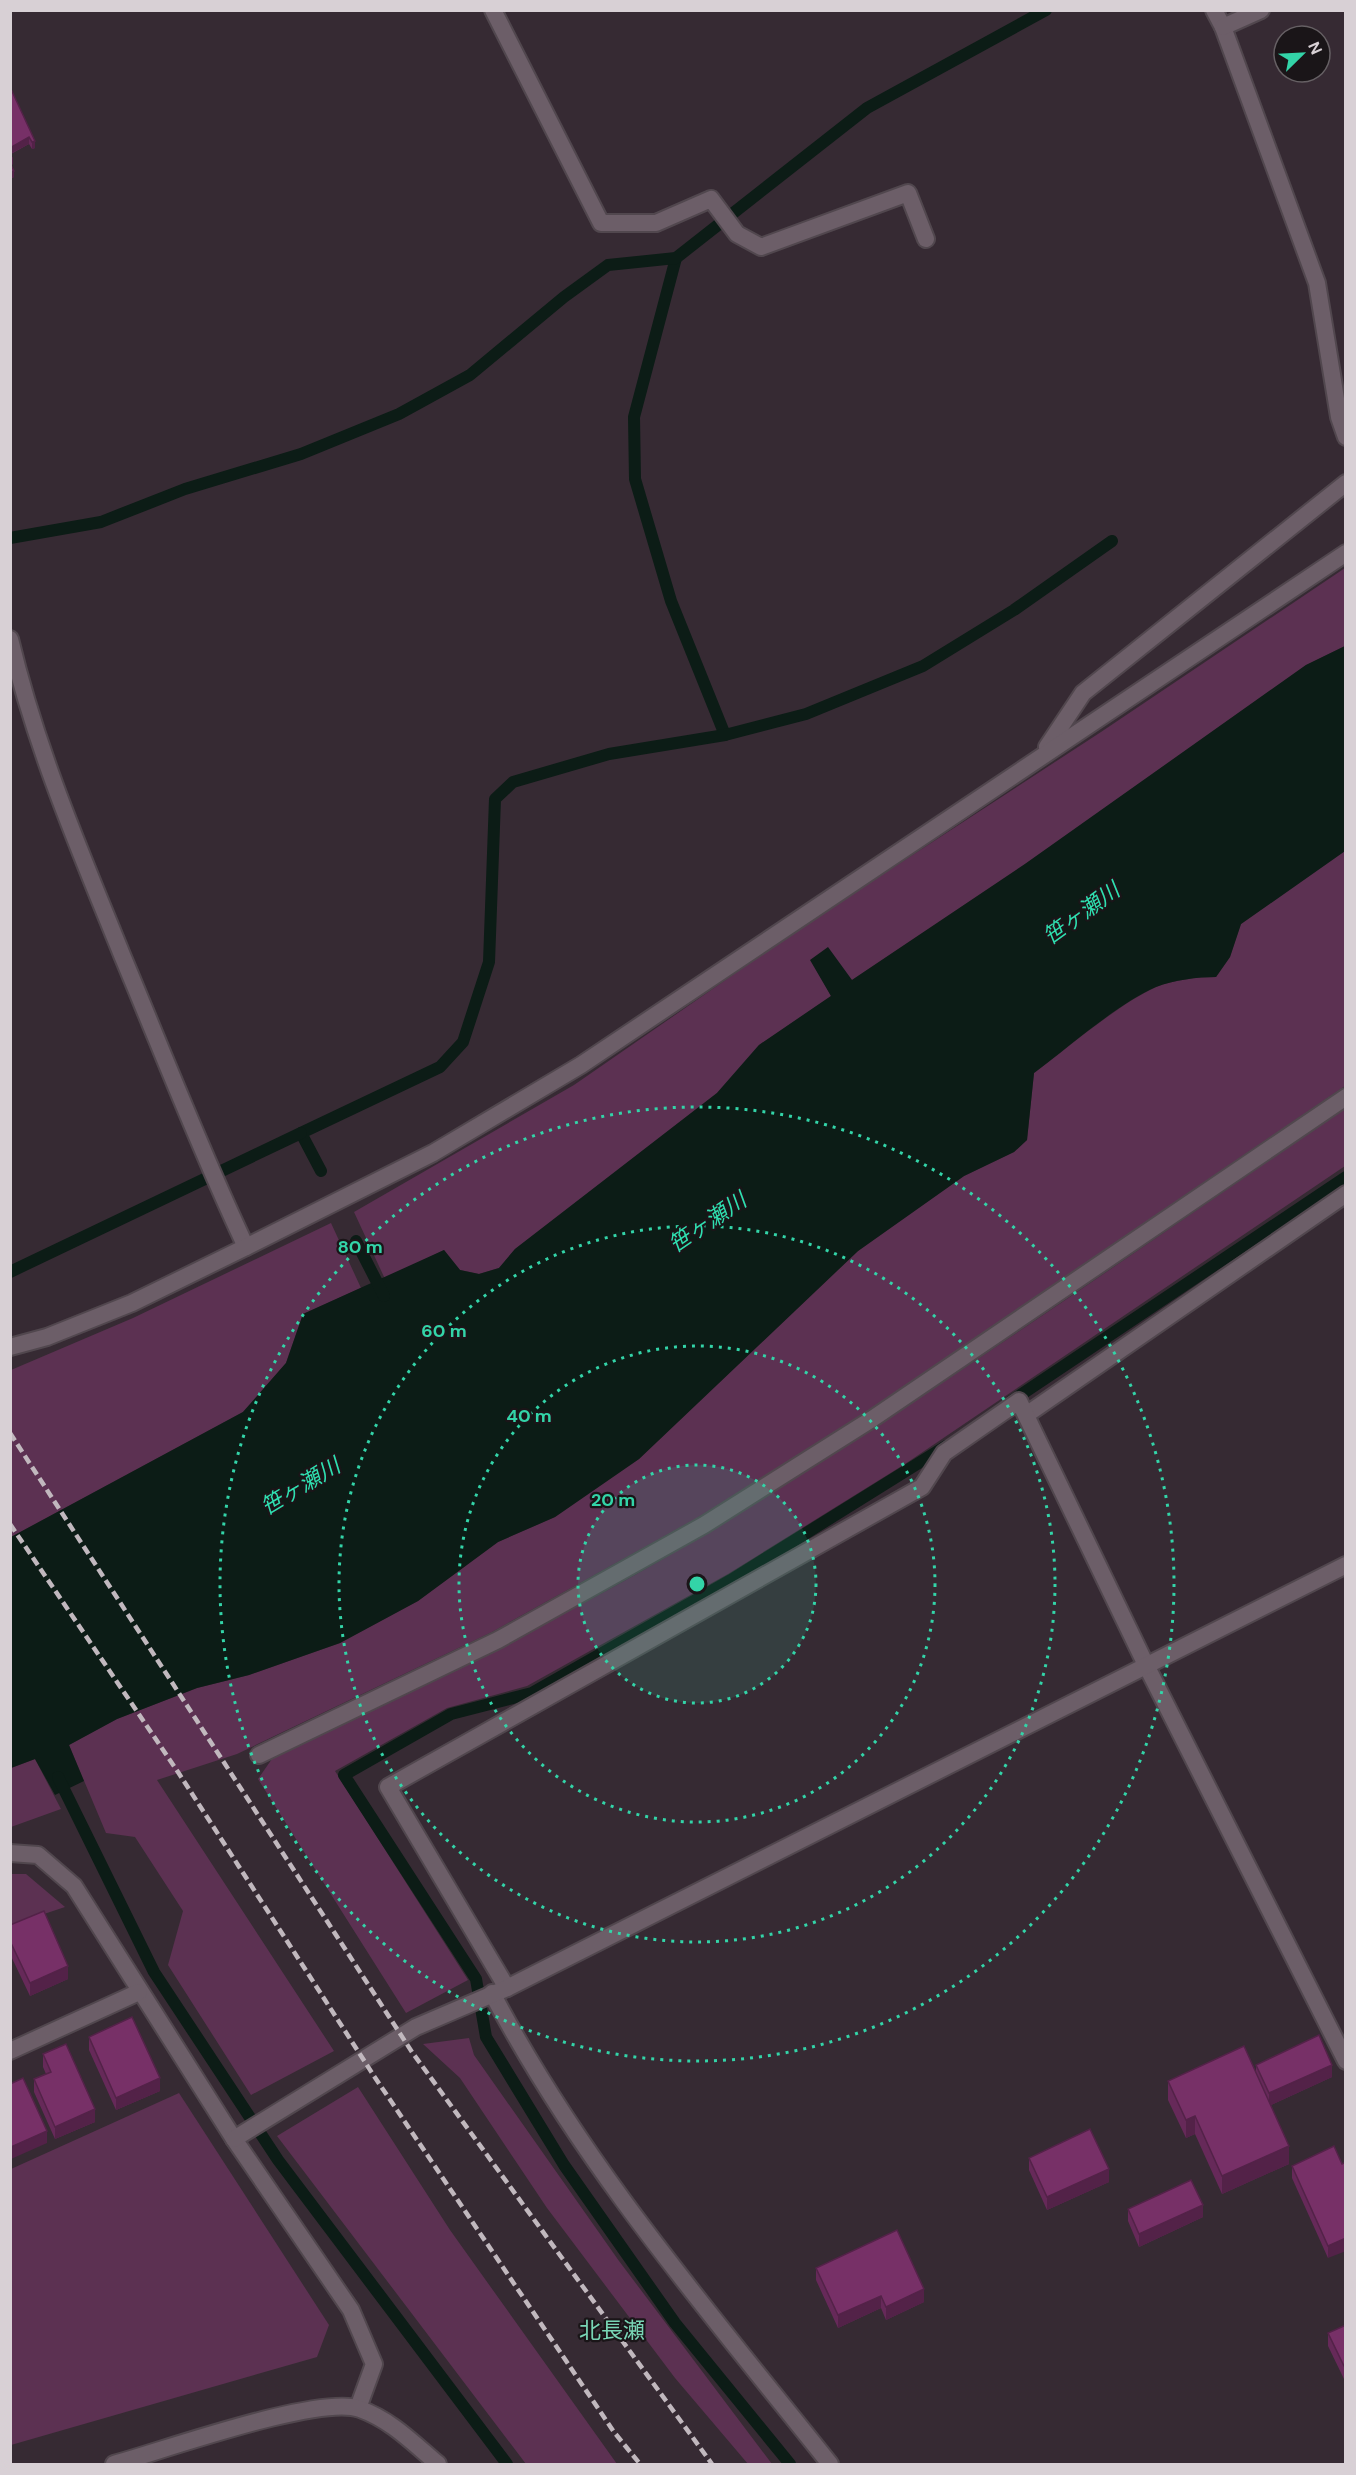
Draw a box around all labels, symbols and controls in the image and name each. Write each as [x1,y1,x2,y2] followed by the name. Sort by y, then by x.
[1272,24,1332,84] north arrow
[1303,39,1327,58] text: N
[1037,875,1127,951] water label: 笹ヶ瀬川
[663,1185,754,1259] water label: 笹ヶ瀬川
[337,1235,383,1259] text: 80 m
[421,1319,467,1343] text: 60 m
[506,1404,552,1428] text: 40 m
[255,1450,347,1522] water label: 笹ヶ瀬川
[591,1488,635,1512] text: 20 m
[687,1574,707,1594] centre of rings
[579,2316,645,2345] district label: 北長瀬

